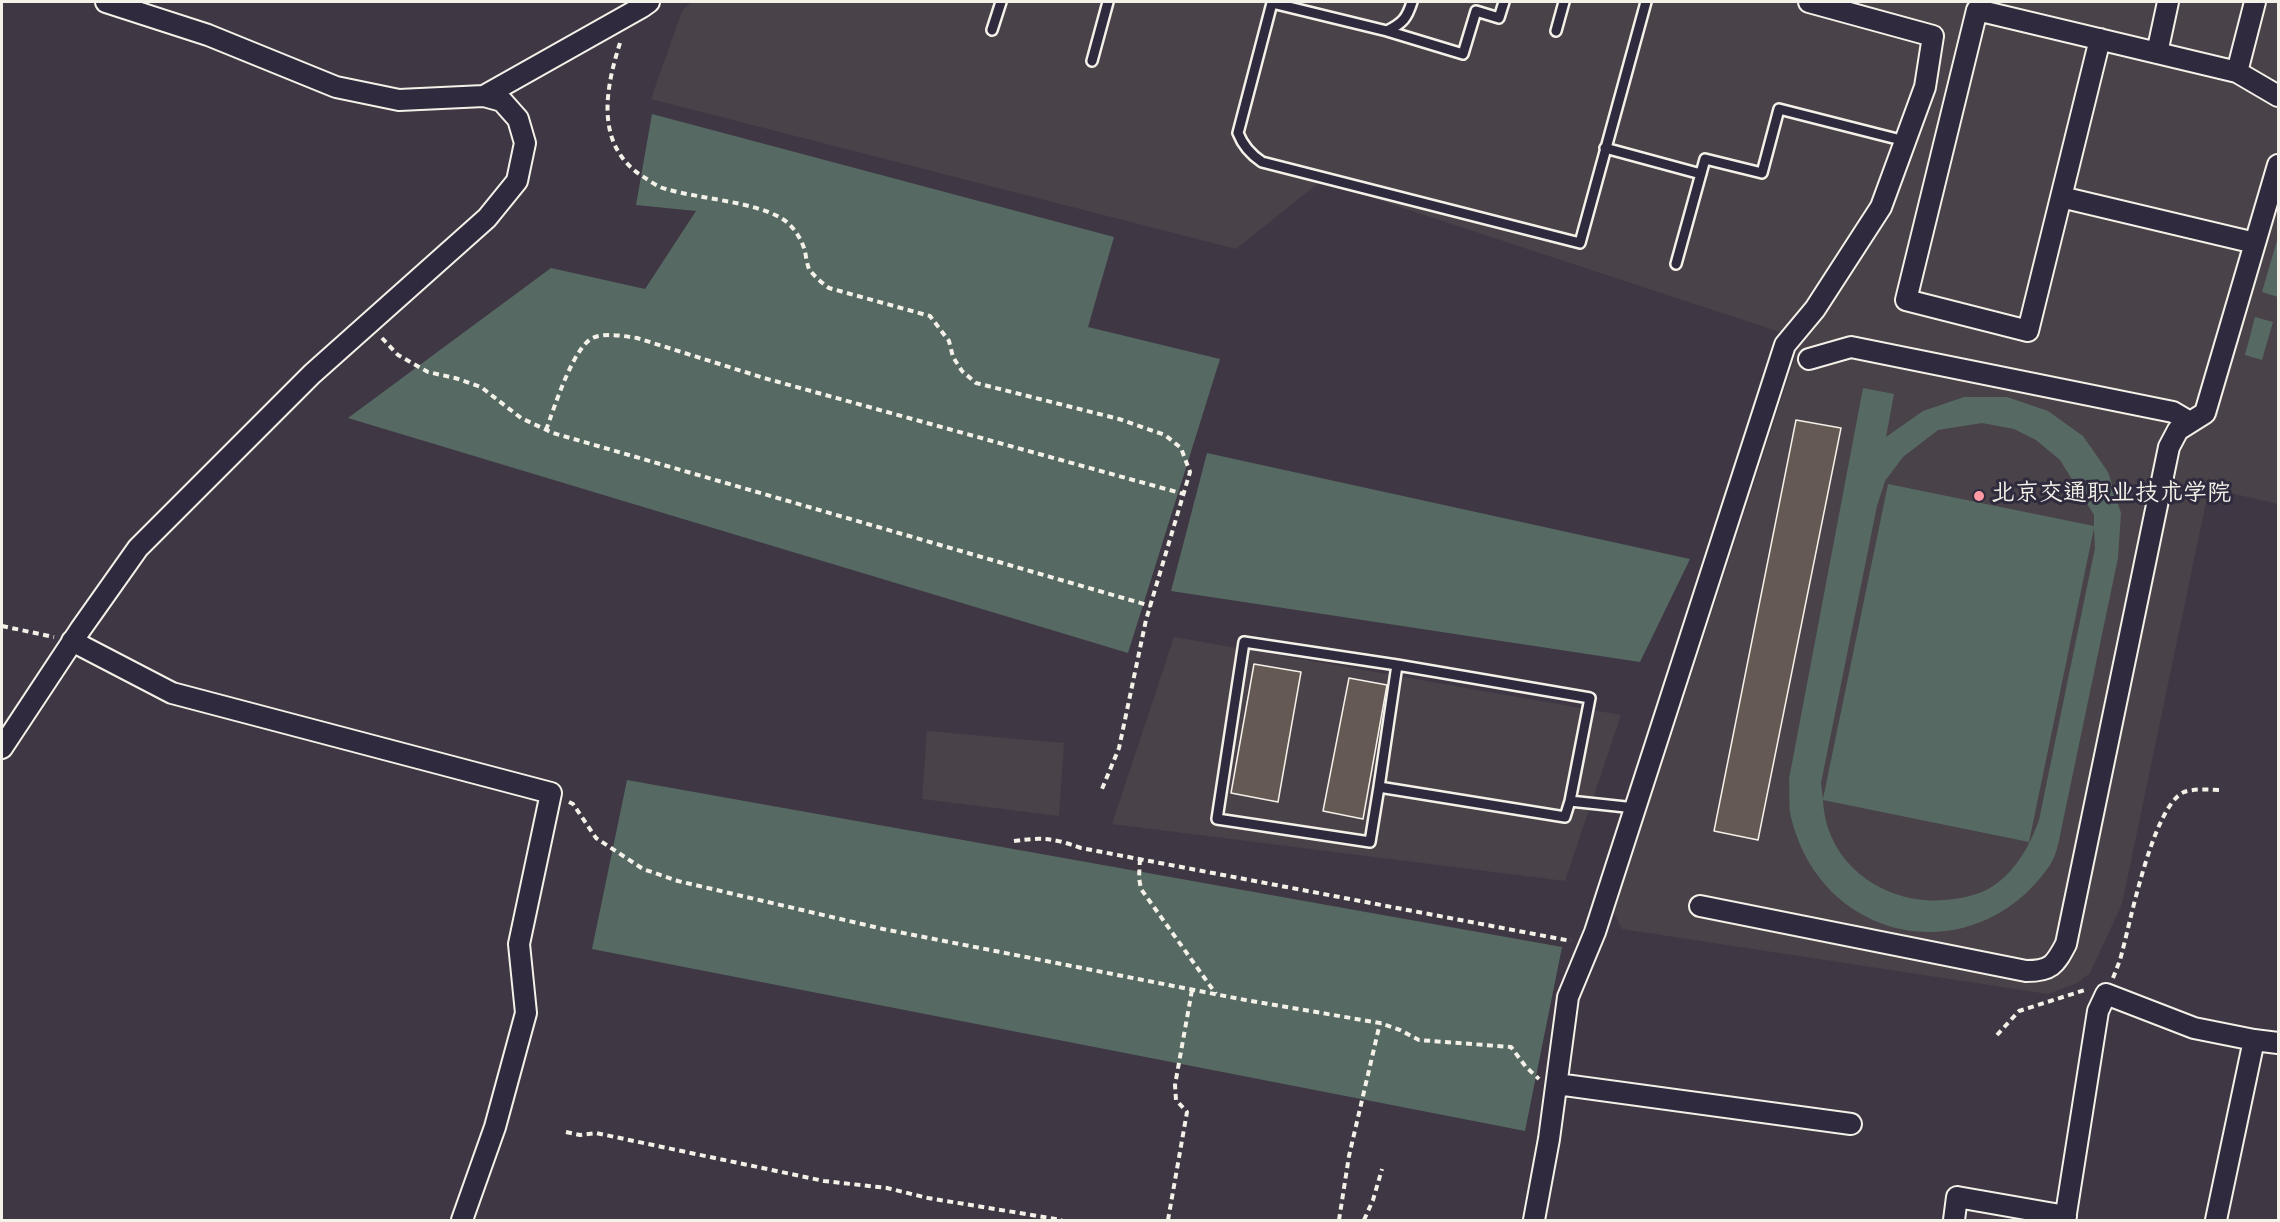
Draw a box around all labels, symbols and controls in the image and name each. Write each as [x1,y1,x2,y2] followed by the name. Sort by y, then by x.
[1991,482,2231,510] place label: 北京交通职业技术学院
[1972,489,1986,503] marker: 北京交通职业技术学院

